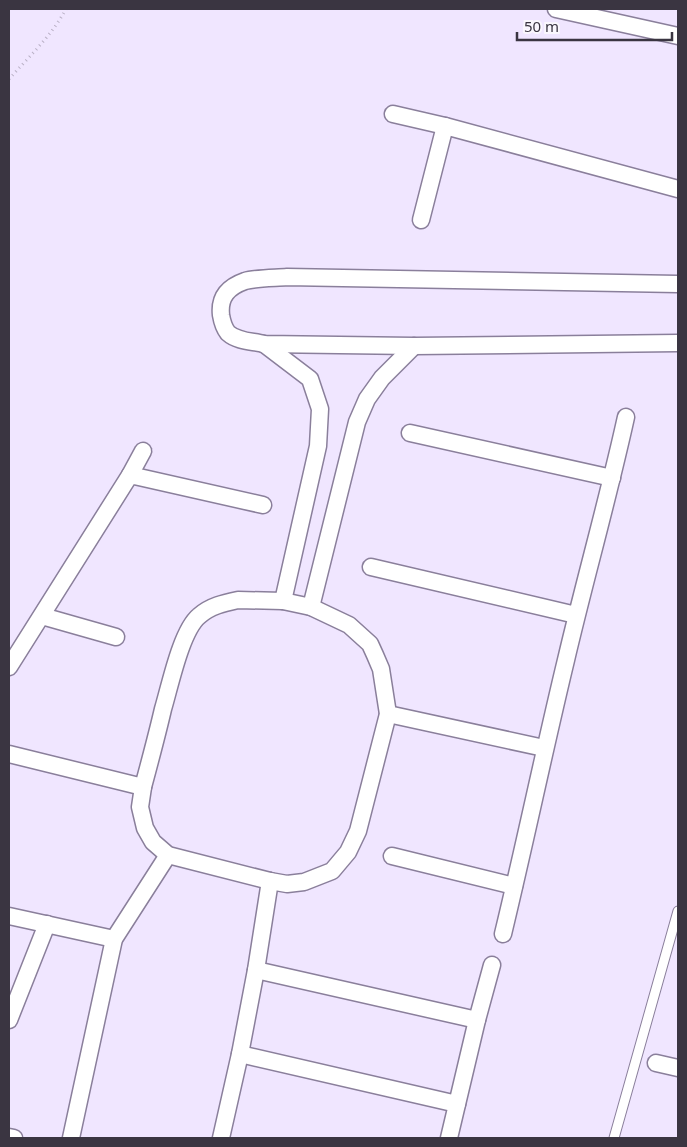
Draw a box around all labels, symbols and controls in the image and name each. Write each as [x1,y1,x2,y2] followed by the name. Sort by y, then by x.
[517,10,672,42] scale bar
[524,16,559,36] text: 50 m

